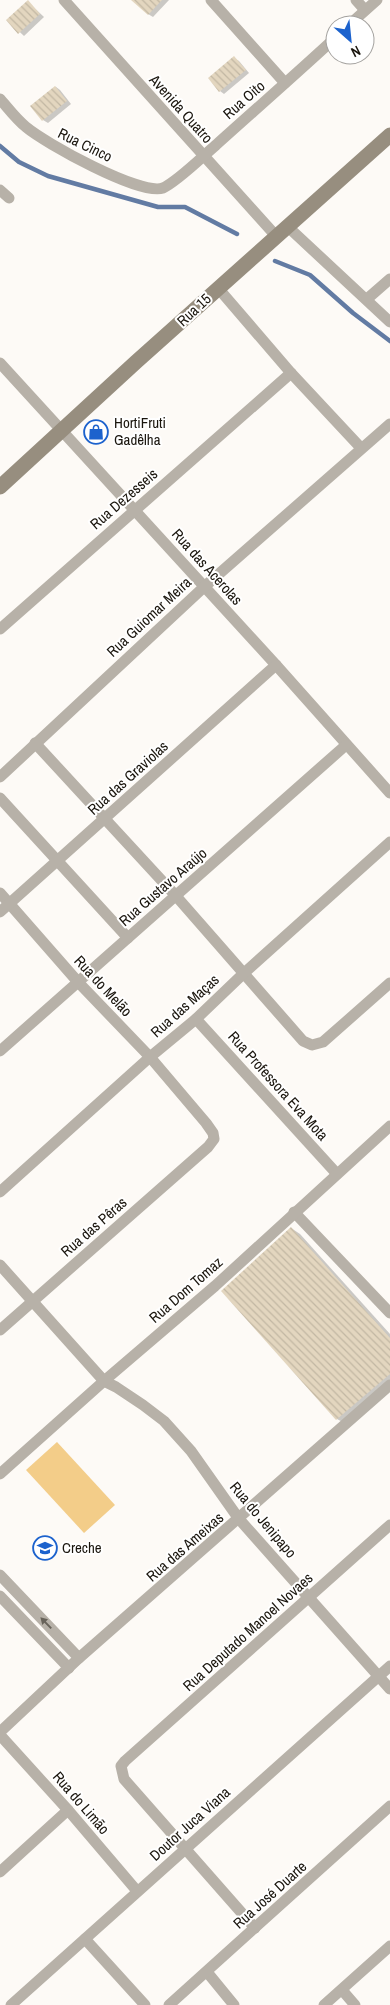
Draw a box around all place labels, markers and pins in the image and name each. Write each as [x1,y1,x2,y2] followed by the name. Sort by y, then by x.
[114,412,166,450] place label: HortiFruti Gadêlha
[83,419,109,445] shop icon: HortiFruti Gadêlha
[32,1535,58,1561] school or university icon: Creche
[62,1537,102,1558] place label: Creche

